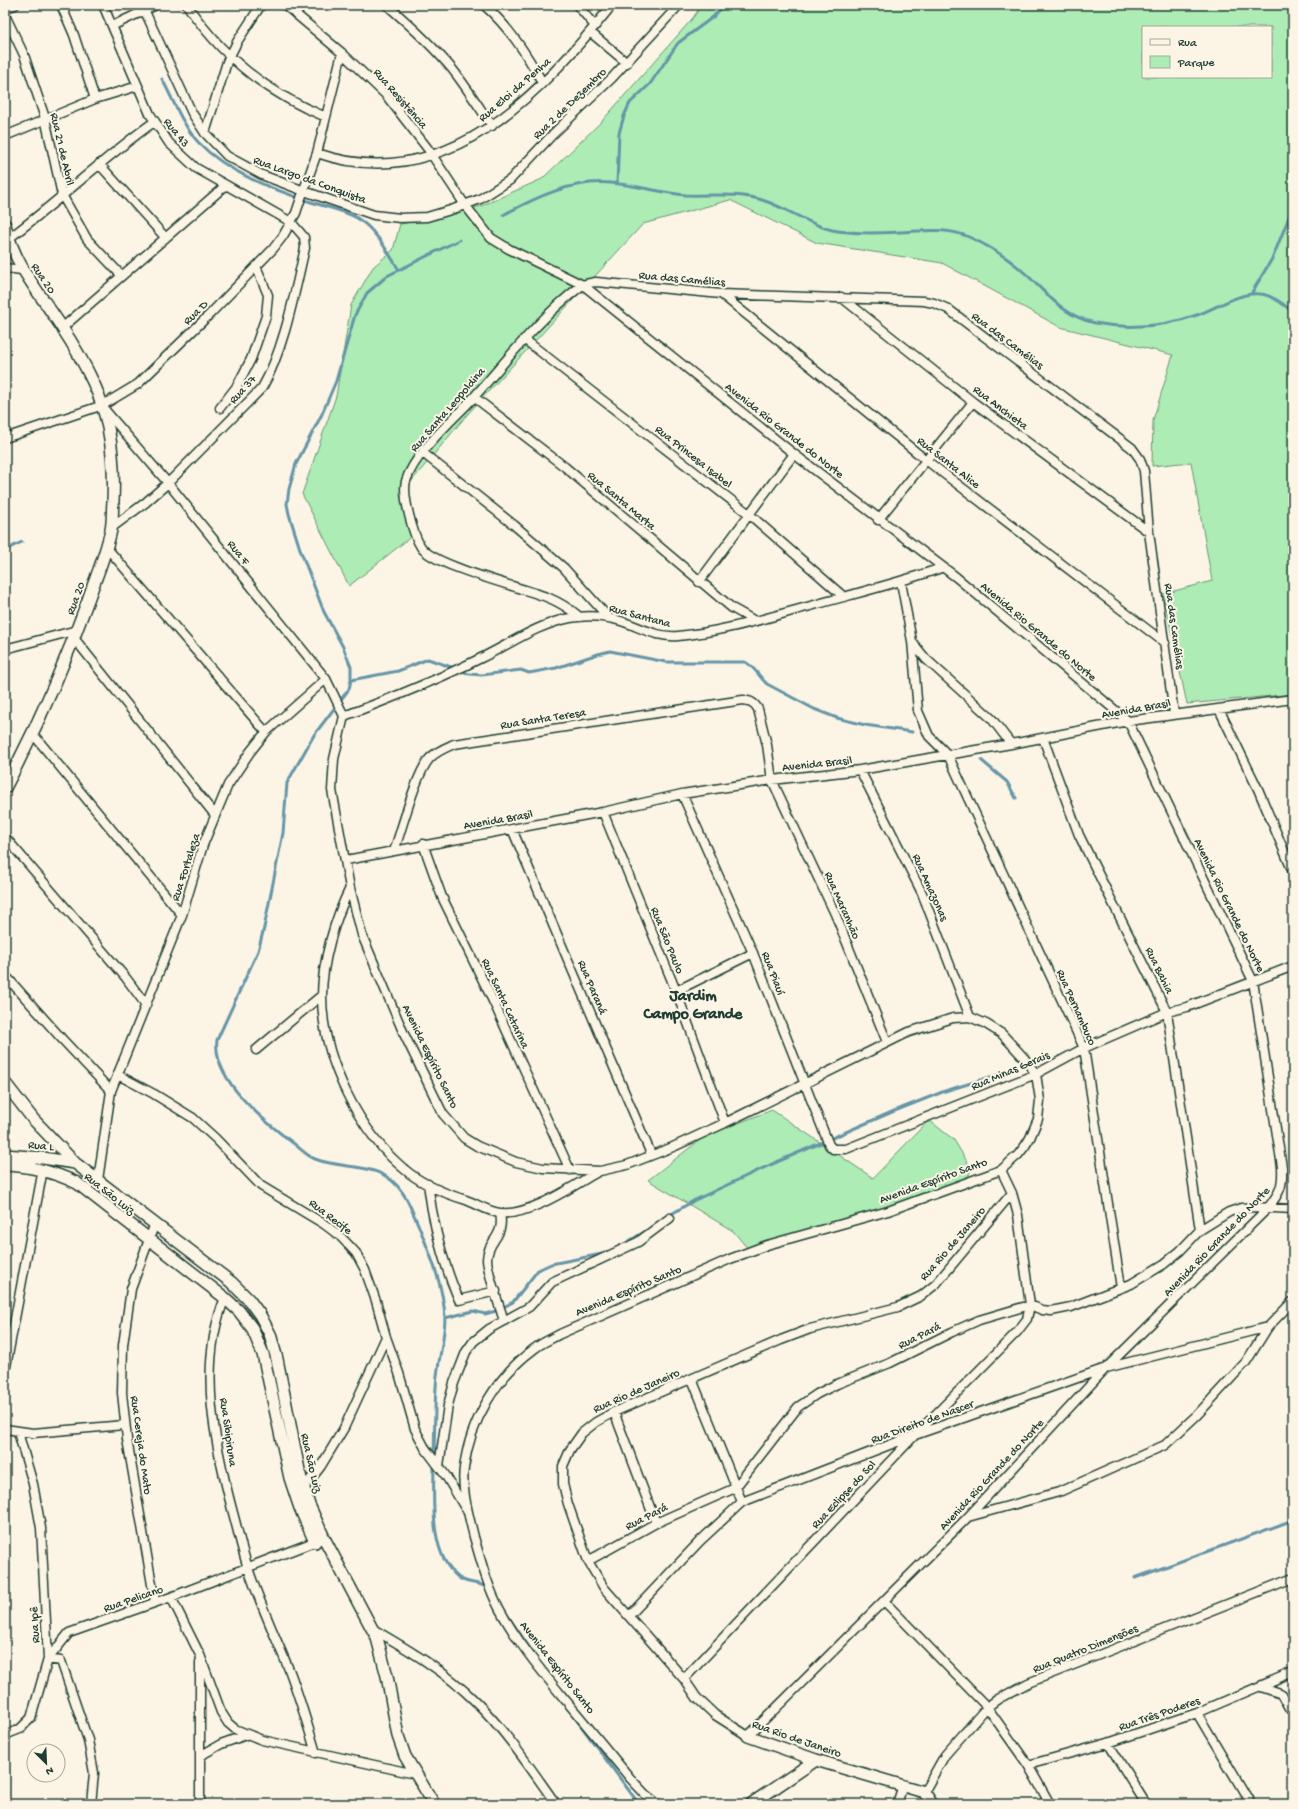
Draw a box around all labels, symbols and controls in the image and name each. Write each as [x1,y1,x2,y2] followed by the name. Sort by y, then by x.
[1142,26,1272,78] legend
[1178,37,1197,51] text: Rua
[476,55,555,126] street label: Rua Eloi da Penha
[1177,57,1215,71] text: Parque
[369,66,430,133] street label: Rua Resistência
[531,66,610,143] street label: Rua 2 de Dezembro
[46,112,76,187] street label: Rua 21 de Abril
[160,116,191,151] street label: Rua 43
[251,154,368,208] street label: Rua Largo da Conquista
[27,261,58,297] street label: Rua 20
[638,269,726,291] street label: Rua das Camélias
[181,298,212,329] street label: Rua D
[968,310,1046,374] street label: Rua das Camélias
[408,365,489,455] street label: Rua Santa Leopoldina
[227,372,261,408] street label: Rua 37
[721,381,847,483] street label: Avenida Rio Grande do Norte
[970,383,1030,434] street label: Rua Anchieta
[651,423,734,492] street label: Rua Princesa Isabel
[913,435,983,493] street label: Rua Santa Alice
[584,469,658,534] street label: Rua Santa Marta
[223,538,252,569] street label: Rua F
[64,580,89,617] street label: Rua 20
[977,580,1099,686] street label: Avenida Rio Grande do Norte
[1160,582,1186,671] street label: Rua das Camélias
[607,602,672,632] street label: Rua Santana
[1101,697,1172,723] street label: Avenida Brasil
[500,706,587,734] street label: Rua Santa Teresa
[782,754,853,776] street label: Avenida Brasil
[463,808,534,834] street label: Avenida Brasil
[169,832,205,903] street label: Rua Fortaleza
[1190,837,1267,976] street label: Avenida Rio Grande do Norte
[908,852,950,924] street label: Rua Amazonas
[820,870,862,942] street label: Rua Maranhão
[646,905,686,976] street label: Rua São Paulo
[1141,945,1176,997] street label: Rua Bahia
[757,950,787,998] street label: Rua Piauí
[477,957,531,1051] street label: Rua Santa Catarina
[573,958,609,1018] street label: Rua Paraná
[1052,968,1098,1048] street label: Rua Pernambuco
[643,988,743,1025] district label: Jardim Campo Grande
[398,1003,460,1111] street label: Avenida Espírito Santo
[970,1049,1053,1095] street label: Rua Minas Gerais
[27,1139,55,1155] street label: Rua L
[878,1156,989,1208] street label: Avenida Espírito Santo
[81,1170,138,1219] street label: Rua São Luiz
[1161,1184,1274,1300] street label: Avenida Rio Grande do Norte
[305,1197,355,1239] street label: Rua Recife
[918,1204,989,1284] street label: Rua Rio de Janeiro
[574,1263,684,1320] street label: Avenida Espírito Santo
[896,1320,944,1353] street label: Rua Pará
[591,1366,682,1417] street label: Rua Rio de Janeiro
[126,1395,154,1496] street label: Rua Cereja do Mato
[215,1397,239,1468] street label: Rua Sibipiruna
[869,1397,978,1448] street label: Rua Direito de Nascer
[937,1416,1048,1534] street label: Avenida Rio Grande do Norte
[296,1432,324,1495] street label: Rua São Luiz
[809,1458,880,1532] street label: Rua Eclipse do Sol
[623,1501,671,1534] street label: Rua Pará
[102,1583,165,1617] street label: Rua Pelicano
[28,1606,44,1643] street label: Rua Ipê
[516,1619,597,1717] street label: Avenida Espírito Santo
[1031,1622,1141,1677] street label: Rua Quatro Dimensões
[1117,1694,1203,1735] street label: Rua Três Poderes
[750,1718,843,1762] street label: Rua Rio de Janeiro
[26,1743,66,1783] north arrow
[44,1763,55,1777] text: N

